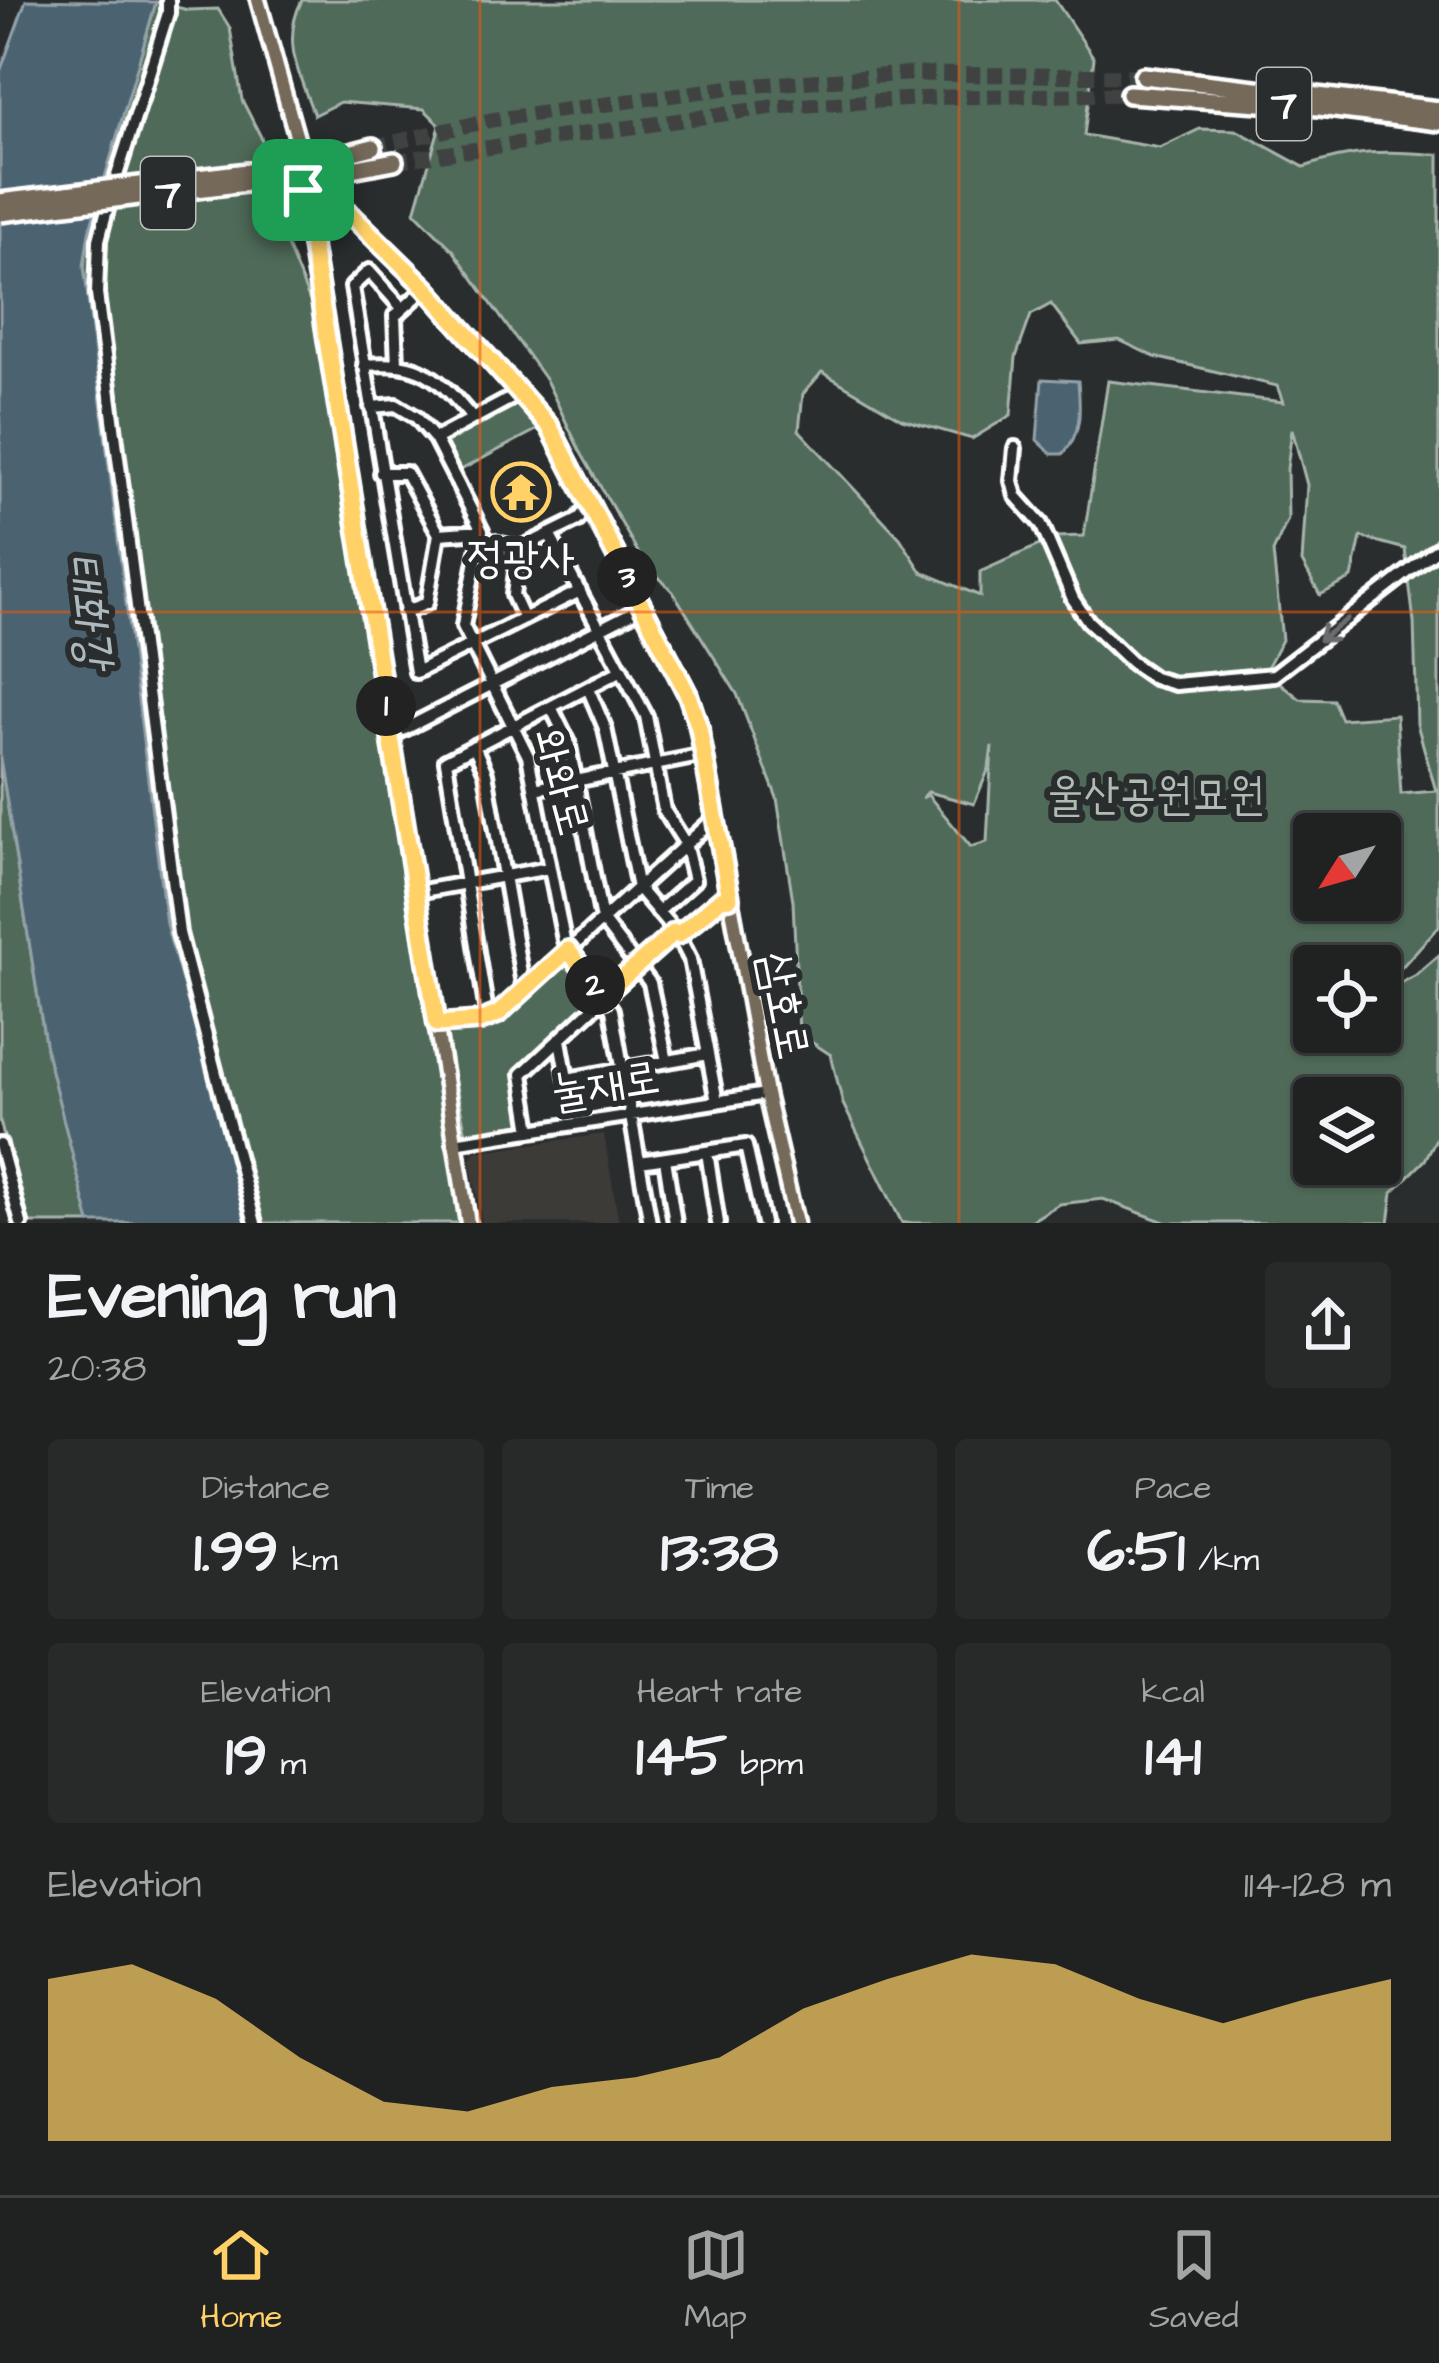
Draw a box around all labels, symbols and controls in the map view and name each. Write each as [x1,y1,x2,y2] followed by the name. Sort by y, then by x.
[1257,68,1311,140] road number: 7
[252,139,354,241] pin
[141,157,195,229] road number: 7
[270,157,336,223] icon: arrive
[490,461,552,523] temple icon: 정광사
[467,528,575,590] place label: 정광사
[597,547,657,607] pin: 3
[48,549,128,677] water label: 태화강
[619,554,635,600] text: 3
[1317,616,1349,643] one-way arrow
[356,676,416,736] pin: 1
[384,683,388,729] text: 1
[516,721,604,842] street label: 와와로
[1047,765,1265,827] park label: 울산공원묘원
[1293,813,1401,921] north arrow
[1293,813,1401,1185] map controls
[1293,945,1401,1053] button: locate
[742,946,824,1065] street label: 삼호로
[565,955,625,1015] pin: 2
[586,962,604,1008] text: 2
[547,1047,664,1125] street label: 눌재로
[1293,1077,1401,1185] button: layers
[48,1252,396,1344] text: Evening run
[1265,1262,1391,1388] button: share
[48,1343,147,1397] text: 20:38
[202,1465,330,1511] text: Distance
[685,1465,754,1511] text: Time
[1135,1465,1211,1511] text: Pace
[194,1511,278,1594] text: 1.99
[661,1511,778,1594] text: 13:38
[1087,1511,1185,1594] text: 6:51
[278,1537,338,1583] text: km
[1185,1537,1259,1583] text: /km
[201,1669,331,1715] text: Elevation
[637,1669,802,1715] text: Heart rate
[1142,1669,1205,1715] text: kcal
[225,1715,267,1798] text: 19
[636,1715,727,1798] text: 145
[1145,1715,1201,1798] text: 141
[267,1741,306,1787] text: m
[727,1741,803,1787] text: bpm
[48,1859,202,1913] text: Elevation
[1244,1859,1391,1913] text: 114–128 m
[200,2222,282,2340] tab: Home
[683,2222,749,2340] tab: Map
[1149,2222,1239,2340] tab: Saved

